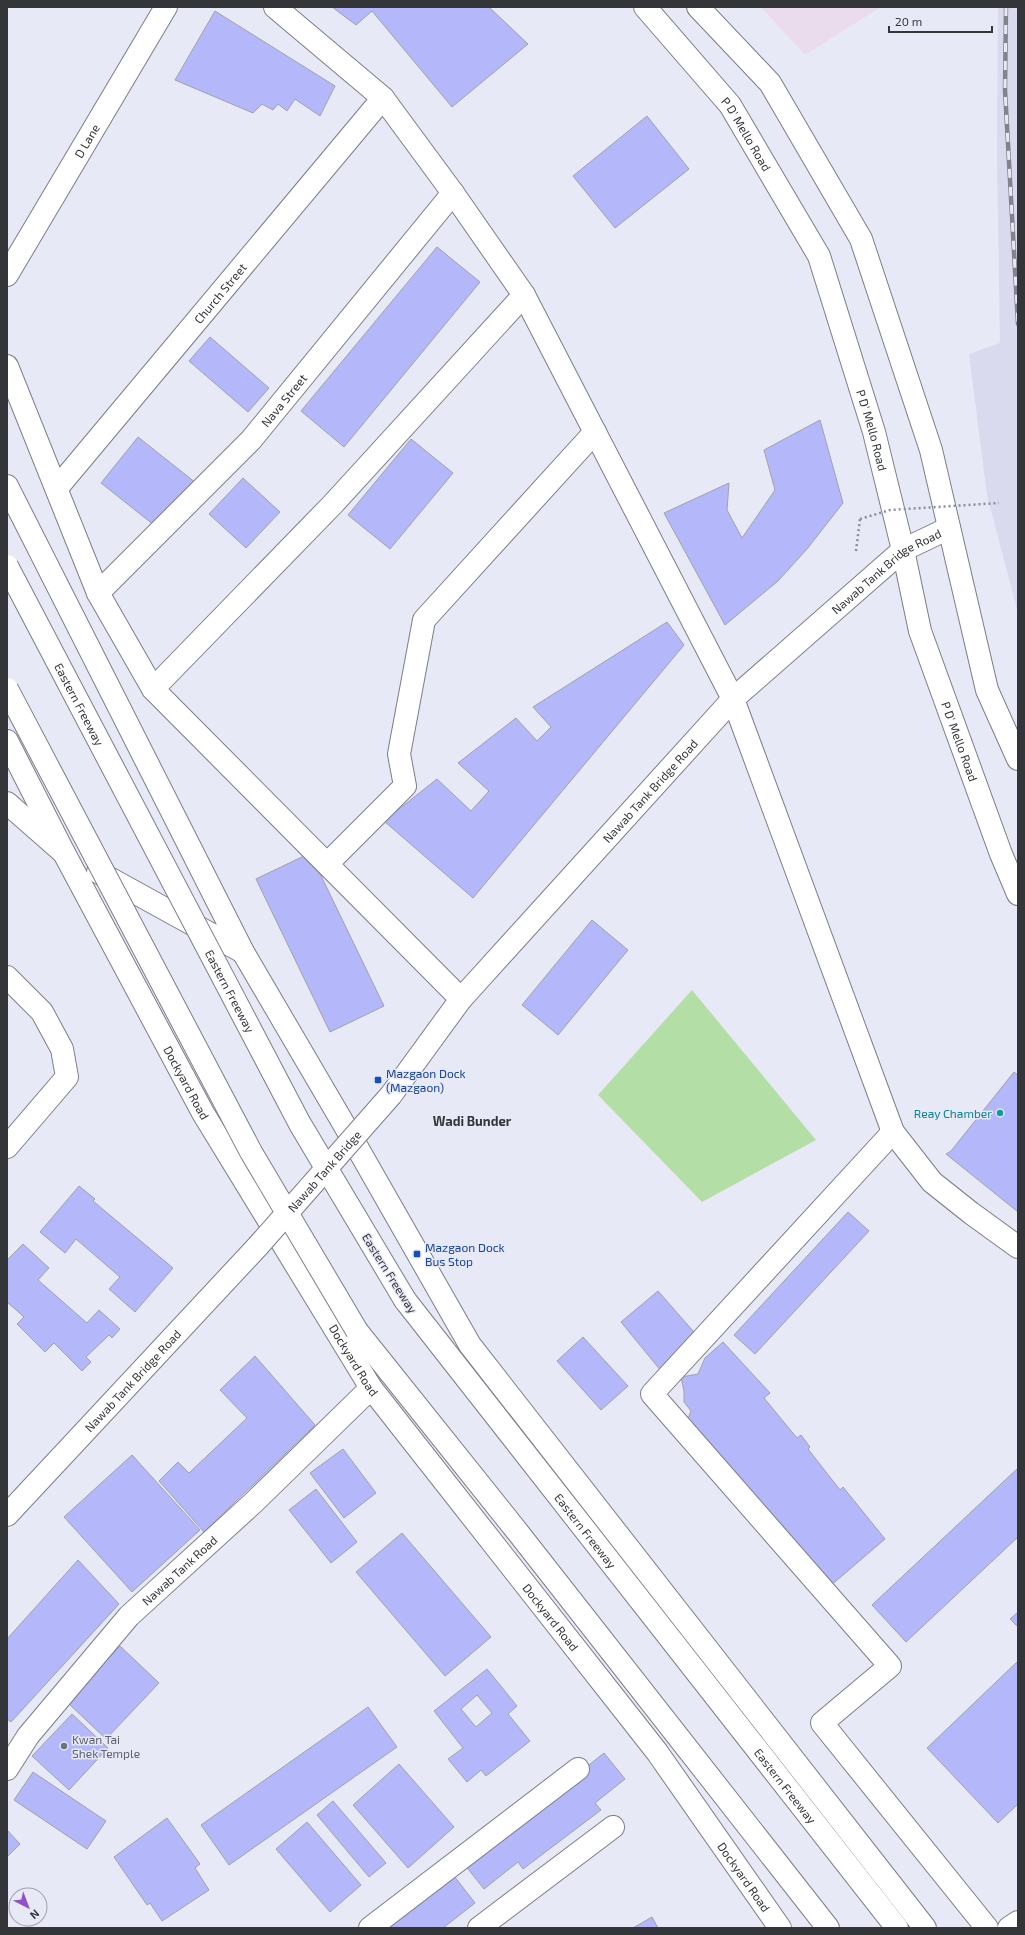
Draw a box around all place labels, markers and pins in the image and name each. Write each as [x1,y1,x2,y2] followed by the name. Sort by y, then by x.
[386,1066,466,1094] place label: Mazgaon Dock (Mazgaon)
[373,1075,383,1085] marker: Mazgaon Dock (Mazgaon)
[914,1106,992,1120] place label: Reay Chamber
[995,1108,1005,1118] marker: Reay Chamber
[425,1240,505,1268] place label: Mazgaon Dock Bus Stop
[412,1249,422,1259] marker: Mazgaon Dock Bus Stop
[72,1732,140,1760] place label: Kwan Tai Shek Temple
[59,1741,69,1751] marker: Kwan Tai Shek Temple

